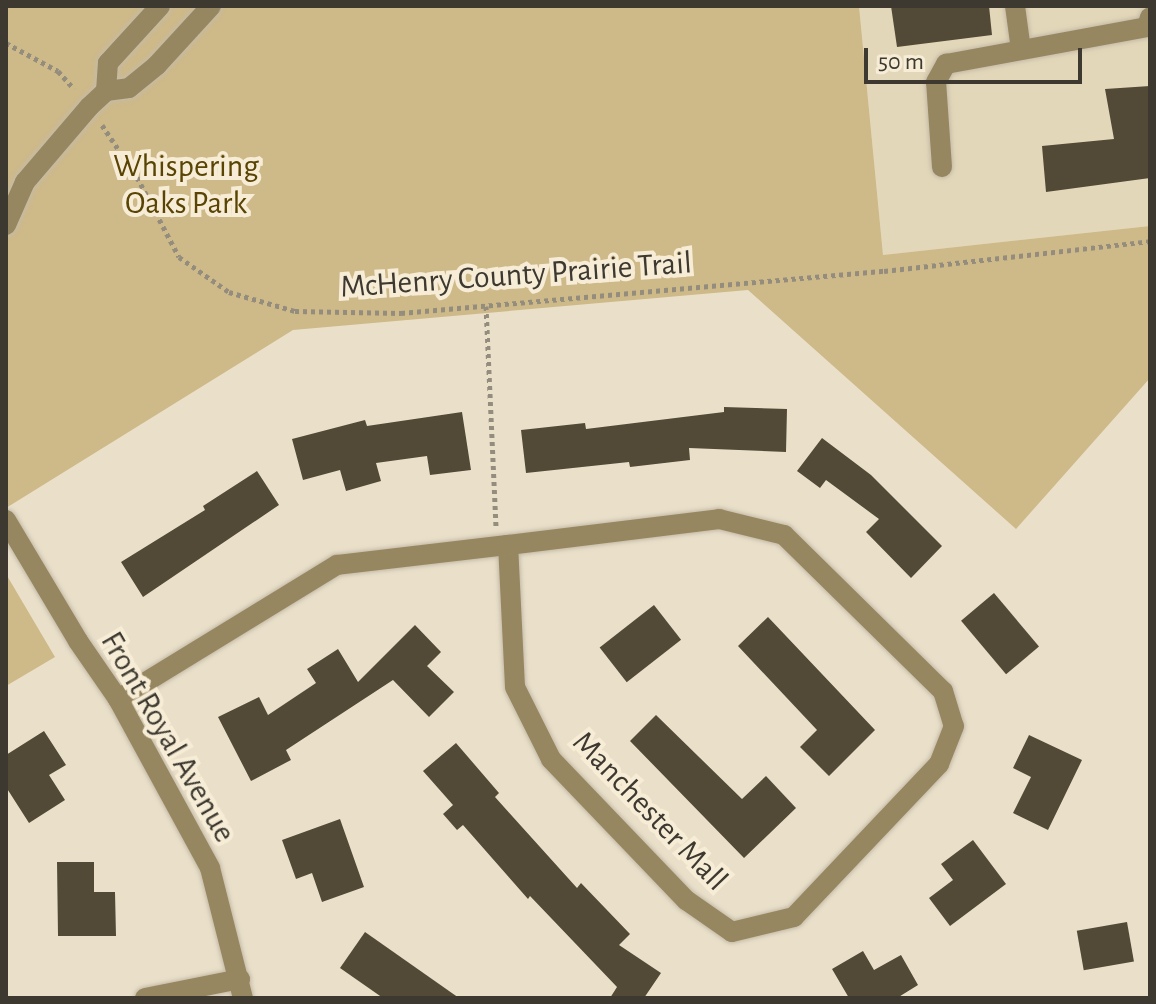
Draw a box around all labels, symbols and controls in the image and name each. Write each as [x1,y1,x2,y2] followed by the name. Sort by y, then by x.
[868,32,1086,82] scale bar
[878,50,924,74] text: 50 m
[113,148,259,223] park label: Whispering Oaks Park
[339,244,693,306] street label: McHenry County Prairie Trail
[92,625,244,849] street label: Front Royal Avenue
[564,723,736,899] street label: Manchester Mall

